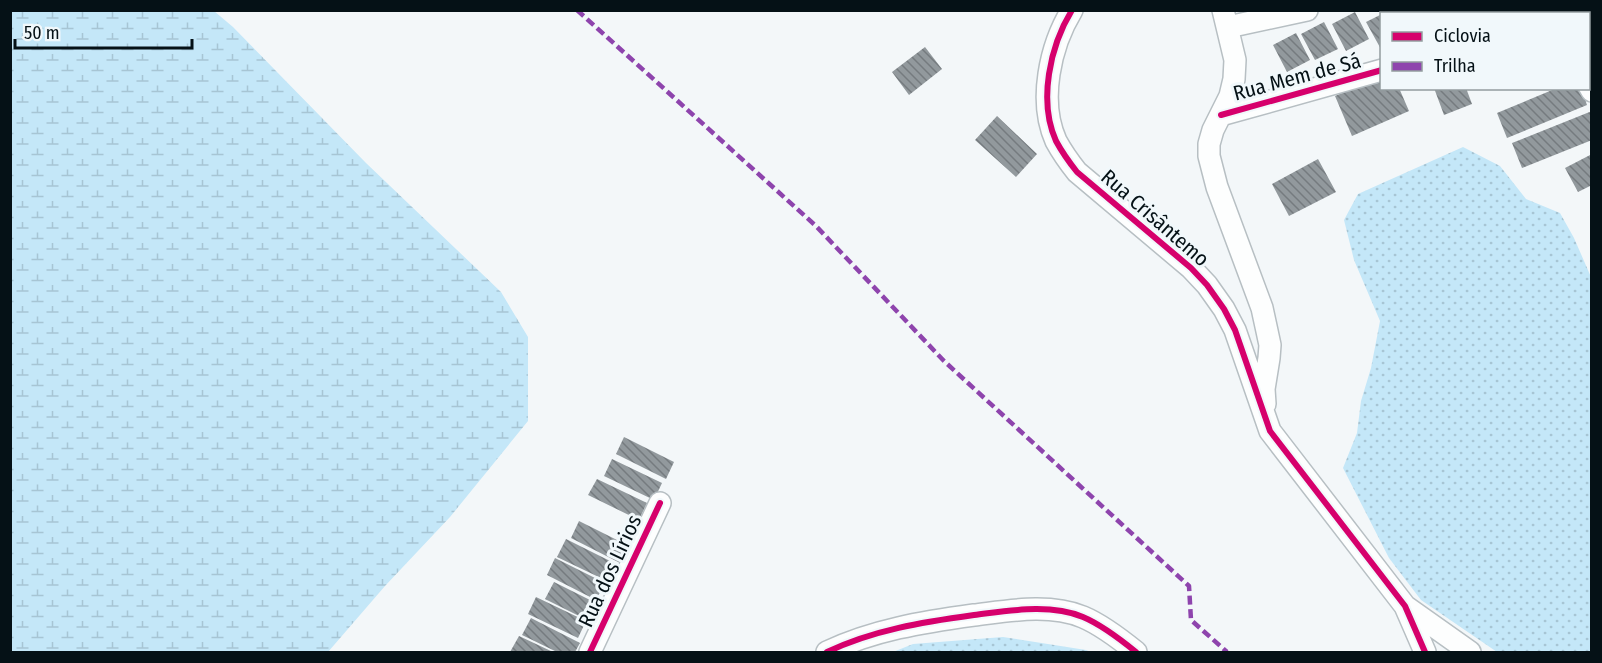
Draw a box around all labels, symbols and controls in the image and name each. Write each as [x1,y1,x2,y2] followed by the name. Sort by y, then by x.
[15,12,192,50] scale bar
[1380,12,1590,90] legend
[24,22,60,44] text: 50 m
[1434,25,1491,47] text: Ciclovia
[1230,47,1364,107] street label: Rua Mem de Sá
[1434,55,1476,77] text: Trilha
[1096,164,1214,272] street label: Rua Crisântemo
[573,511,647,631] street label: Rua dos Lírios

